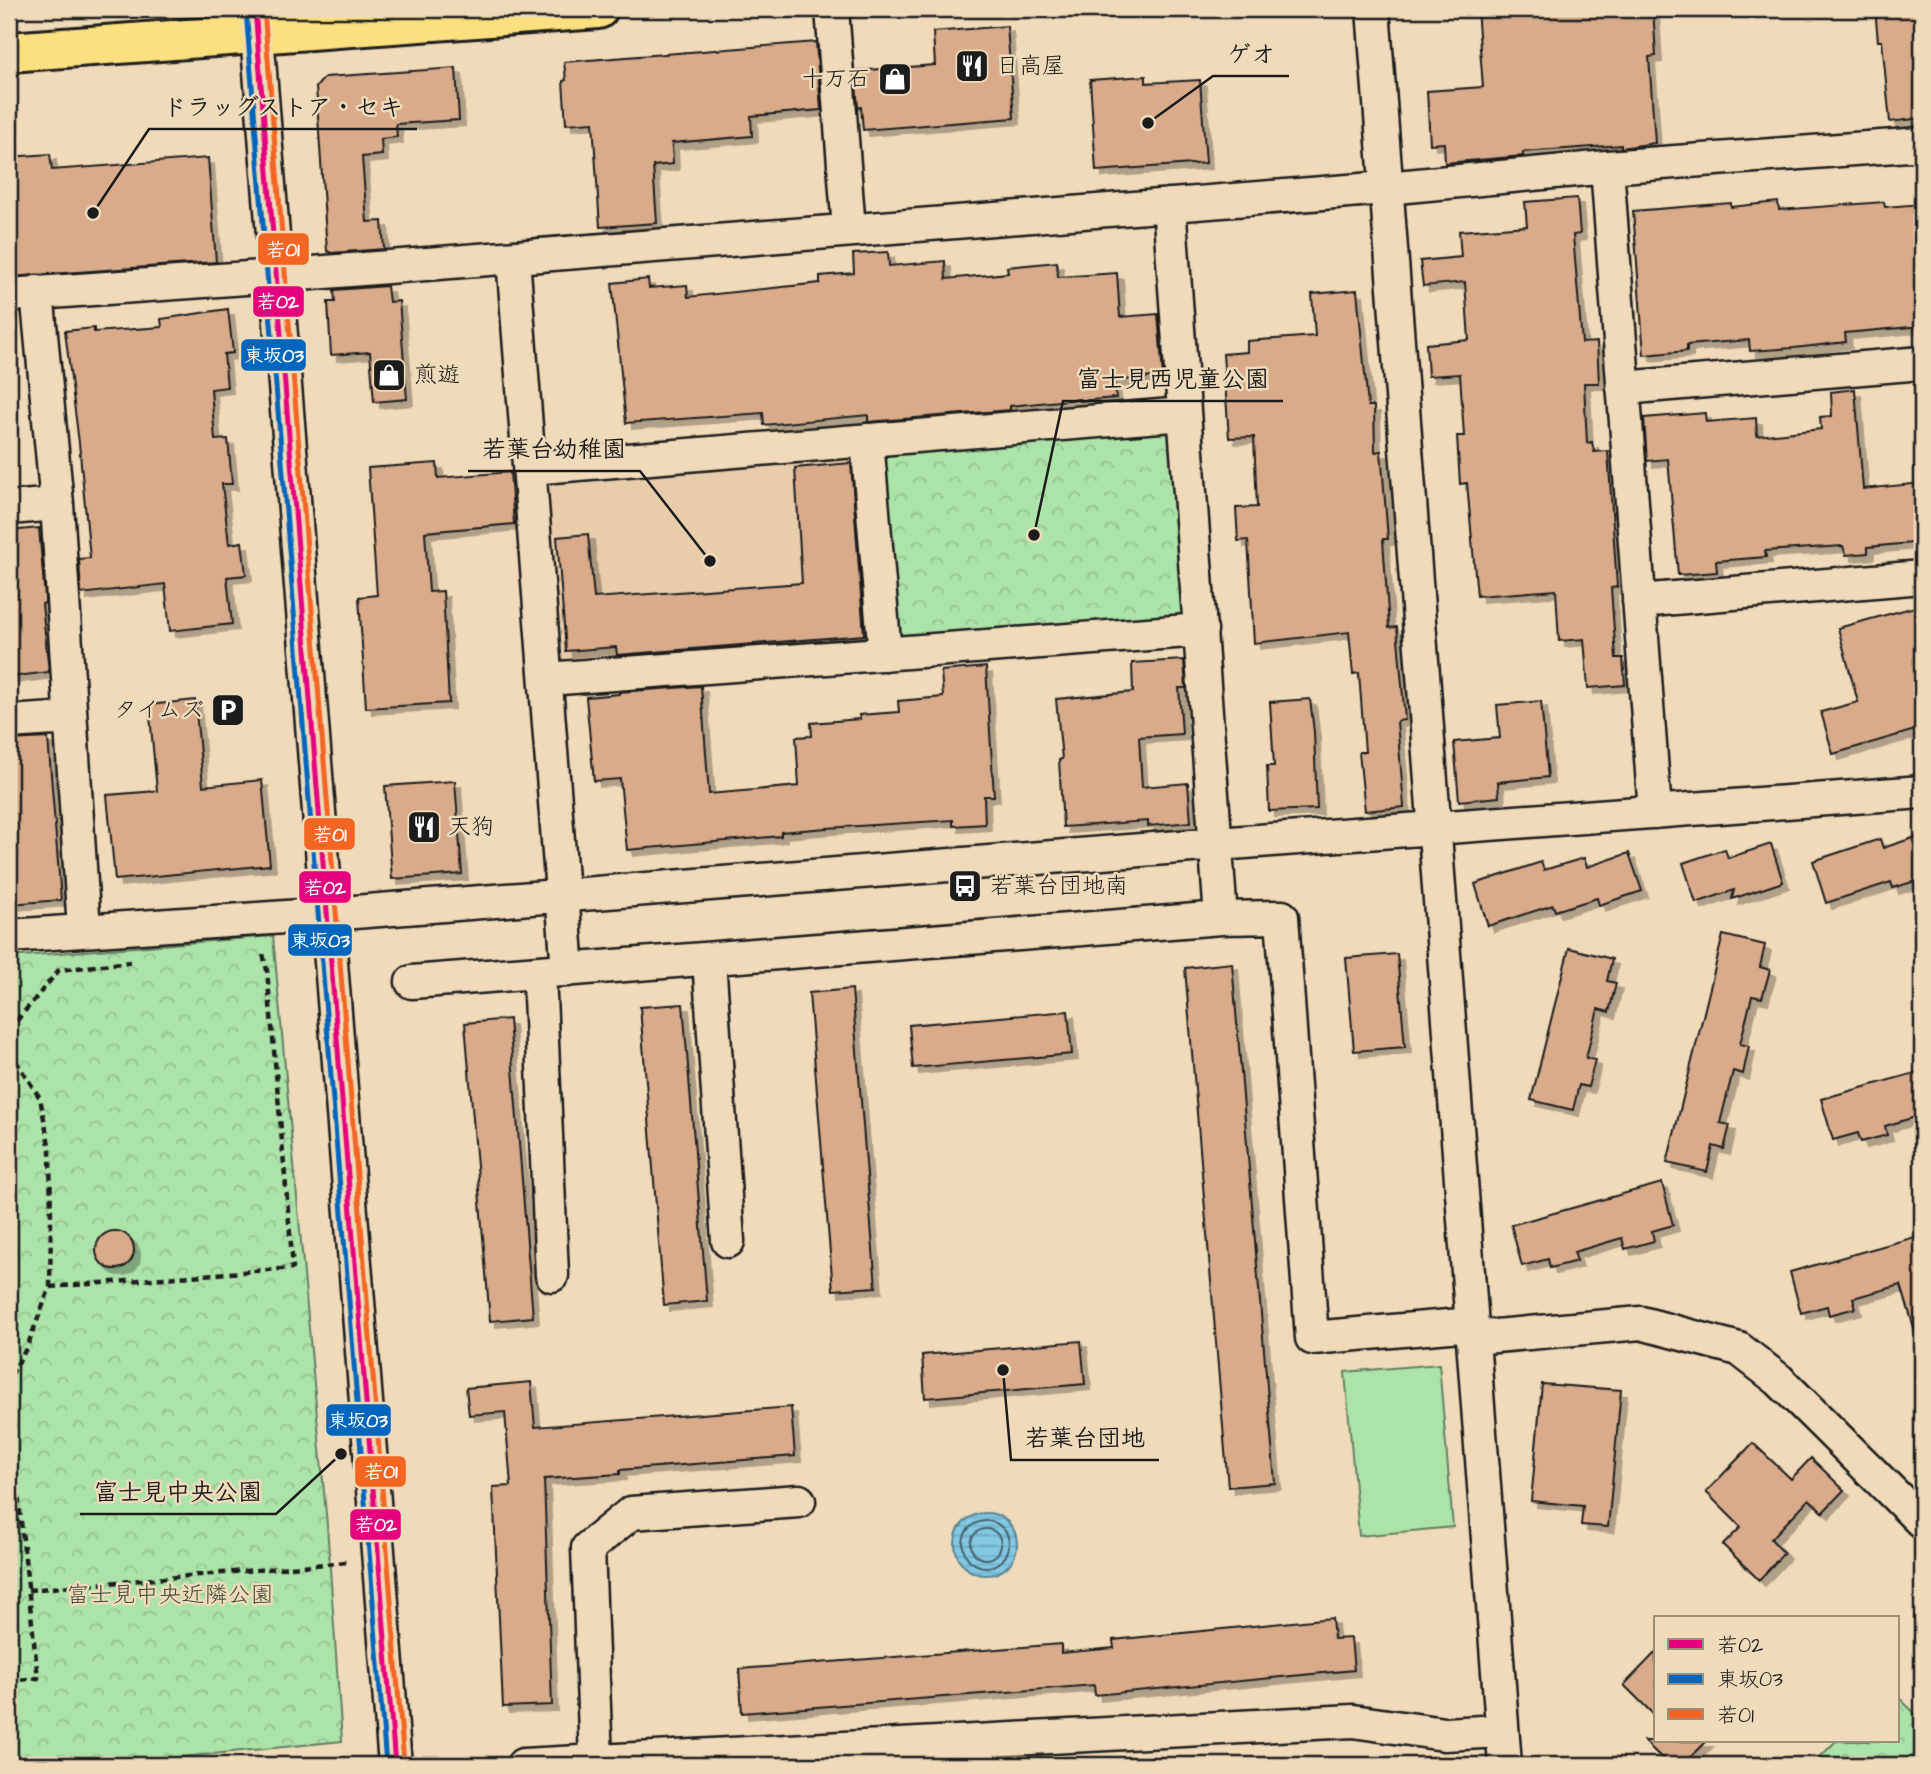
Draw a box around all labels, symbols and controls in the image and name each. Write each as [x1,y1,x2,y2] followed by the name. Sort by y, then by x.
[1213,31,1289,76] callout: ゲオ
[1227,38,1275,72] text: ゲオ
[953,47,991,85] restaurant icon: 日高屋
[996,50,1065,82] place label: 日高屋
[876,60,914,98] shop icon: 十万石
[801,63,870,95] place label: 十万石
[149,84,417,129] callout: ドラッグストア・セキ
[163,91,403,125] text: ドラッグストア・セキ
[257,232,310,266] line badge: 若01
[266,237,300,264] text: 若01
[252,285,305,318] line badge: 若02
[257,289,299,316] text: 若02
[240,338,307,372] line badge: 東坂03
[244,343,304,370] text: 東坂03
[370,356,408,394] shop icon: 煎遊
[1063,356,1283,401] callout: 富士見西児童公園
[414,359,460,391] place label: 煎遊
[1077,363,1269,397] text: 富士見西児童公園
[468,426,640,471] callout: 若葉台幼稚園
[482,433,626,467] text: 若葉台幼稚園
[209,691,247,729] parking icon: タイムズ
[114,694,204,726] place label: タイムズ
[405,808,443,846] restaurant icon: 天狗
[448,811,494,843] place label: 天狗
[303,817,356,851] line badge: 若01
[313,822,347,849] text: 若01
[946,867,984,905] bus stop icon: 若葉台団地南
[298,870,352,904] line badge: 若02
[990,870,1128,902] place label: 若葉台団地南
[304,875,346,902] text: 若02
[287,923,353,957] line badge: 東坂03
[290,928,350,955] text: 東坂03
[325,1403,392,1437] line badge: 東坂03
[328,1408,388,1435] text: 東坂03
[1011,1415,1159,1460] callout: 若葉台団地
[1025,1422,1145,1456] text: 若葉台団地
[354,1455,407,1488] line badge: 若01
[364,1459,398,1486] text: 若01
[80,1469,276,1514] callout: 富士見中央公園
[94,1476,262,1510] text: 富士見中央公園
[349,1508,402,1541] line badge: 若02
[355,1512,397,1539] text: 若02
[67,1579,274,1611] park label: 富士見中央近隣公園
[1654,1616,1899,1742] legend
[1717,1631,1763,1660] text: 若02
[1717,1665,1783,1694] text: 東坂03
[1717,1701,1754,1730] text: 若01

